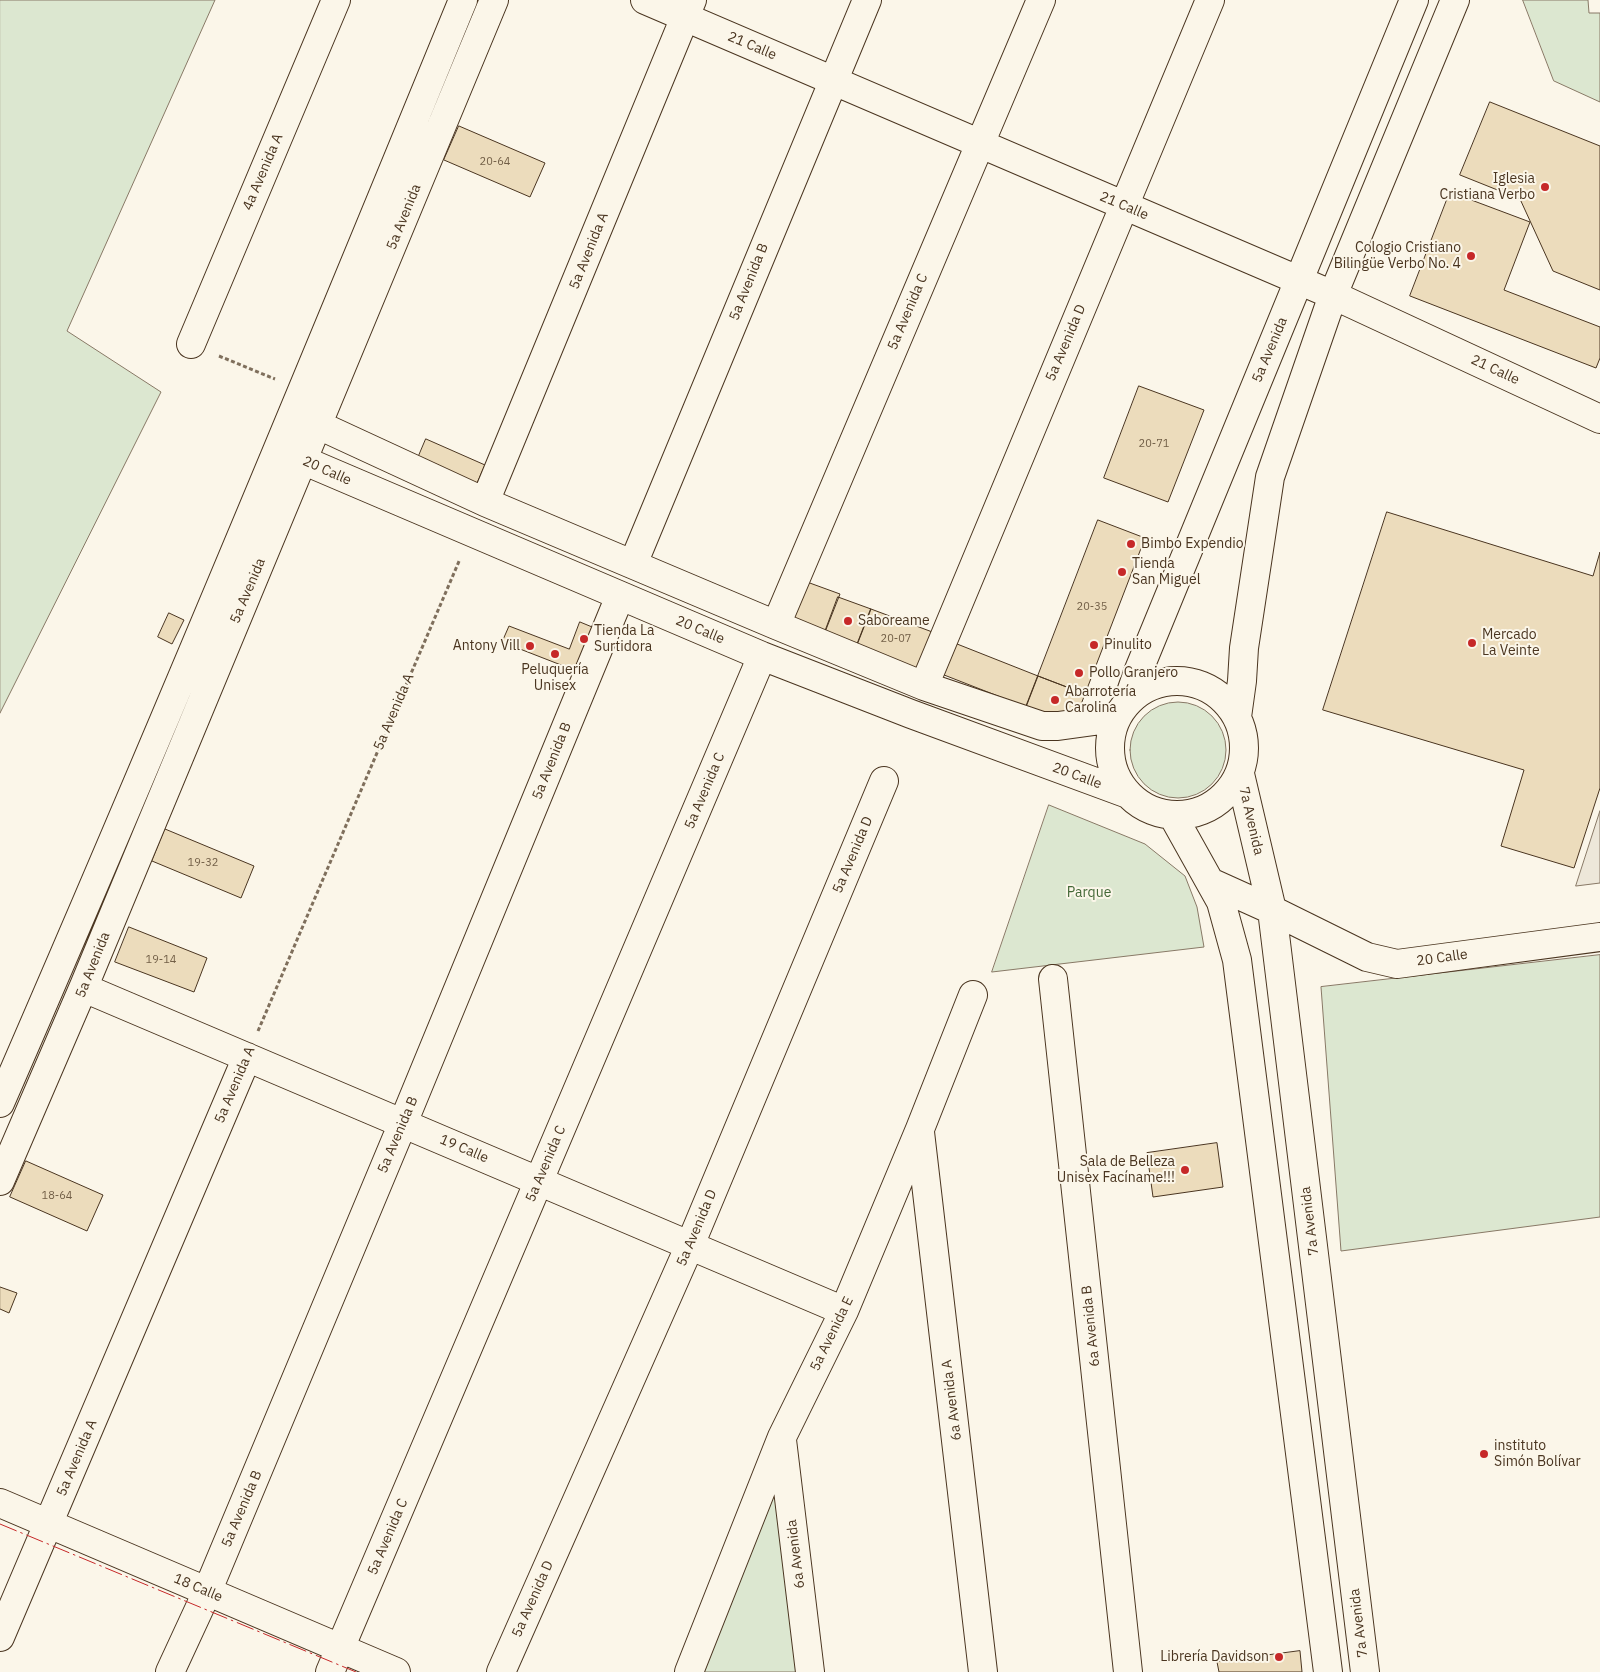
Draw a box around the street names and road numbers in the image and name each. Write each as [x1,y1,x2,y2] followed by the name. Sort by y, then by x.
[725,28,779,64] street label: 21 Calle
[239,131,287,213] street label: 4a Avenida A
[383,182,425,252] street label: 5a Avenida
[1097,188,1151,224] street label: 21 Calle
[566,210,612,292] street label: 5a Avenida A
[726,241,772,323] street label: 5a Avenida B
[884,271,932,353] street label: 5a Avenida C
[1042,302,1090,384] street label: 5a Avenida D
[1249,315,1291,385] street label: 5a Avenida
[1468,352,1522,388] street label: 21 Calle
[300,453,354,489] street label: 20 Calle
[227,556,269,626] street label: 5a Avenida
[673,612,727,648] street label: 20 Calle
[370,671,418,753] street label: 5a Avenida A
[529,720,575,802] street label: 5a Avenida B
[681,750,729,832] street label: 5a Avenida C
[1050,759,1104,793] street label: 20 Calle
[1235,785,1267,857] street label: 7a Avenida
[829,814,877,896] street label: 5a Avenida D
[72,930,114,1000] street label: 5a Avenida
[1415,946,1469,970] street label: 20 Calle
[211,1044,259,1126] street label: 5a Avenida A
[374,1094,422,1176] street label: 5a Avenida B
[522,1123,570,1205] street label: 5a Avenida C
[437,1131,491,1167] street label: 19 Calle
[1297,1186,1323,1256] street label: 7a Avenida
[673,1187,721,1269] street label: 5a Avenida D
[1078,1284,1104,1368] street label: 6a Avenida B
[807,1294,857,1374] street label: 5a Avenida E
[939,1358,965,1442] street label: 6a Avenida A
[53,1417,101,1499] street label: 5a Avenida A
[218,1468,266,1550] street label: 5a Avenida B
[364,1496,412,1578] street label: 5a Avenida C
[783,1519,809,1589] street label: 6a Avenida
[509,1558,557,1640] street label: 5a Avenida D
[171,1570,225,1606] street label: 18 Calle
[1346,1588,1372,1658] street label: 7a Avenida

